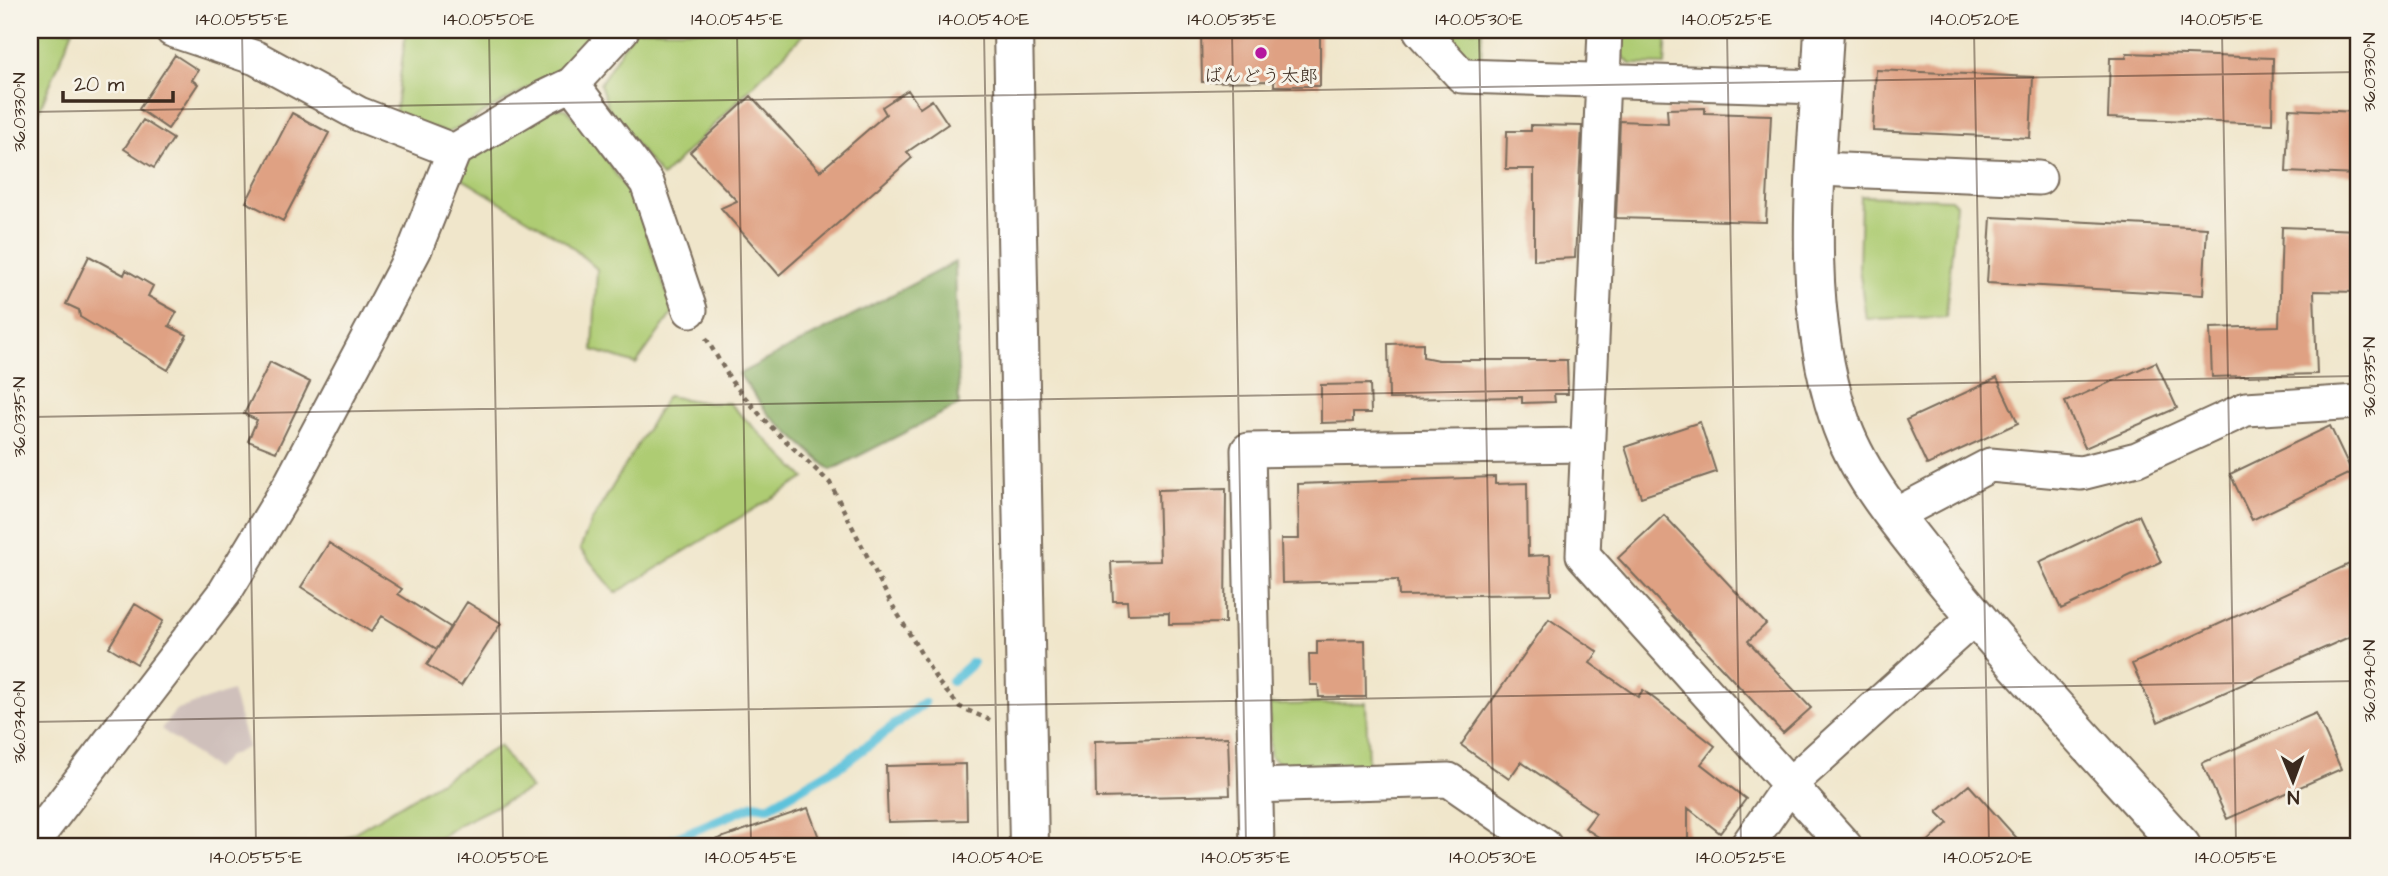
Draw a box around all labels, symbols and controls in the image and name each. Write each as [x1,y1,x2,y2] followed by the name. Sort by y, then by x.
[196,7,289,32] text: 140.0555°E
[443,7,535,32] text: 140.0550°E
[691,7,783,32] text: 140.0545°E
[939,7,1030,32] text: 140.0540°E
[1187,7,1277,32] text: 140.0535°E
[1435,7,1523,32] text: 140.0530°E
[1682,7,1772,32] text: 140.0525°E
[1931,7,2020,32] text: 140.0520°E
[2181,7,2263,32] text: 140.0515°E
[2357,32,2382,112] text: 36.0330°N
[1253,45,1269,61] marker: ばんどう太郎
[63,60,173,104] scale bar
[1204,63,1318,90] place label: ばんどう太郎
[74,70,125,99] text: 20 m
[7,72,32,152] text: 36.0330°N
[2357,337,2382,417] text: 36.0335°N
[7,377,32,457] text: 36.0335°N
[2357,640,2382,722] text: 36.0340°N
[7,681,32,763] text: 36.0340°N
[2258,746,2328,816] north arrow
[2287,783,2299,810] text: N
[210,845,303,870] text: 140.0555°E
[457,845,549,870] text: 140.0550°E
[705,845,797,870] text: 140.0545°E
[953,845,1044,870] text: 140.0540°E
[1201,845,1291,870] text: 140.0535°E
[1449,845,1537,870] text: 140.0530°E
[1696,845,1786,870] text: 140.0525°E
[1944,845,2033,870] text: 140.0520°E
[2195,845,2277,870] text: 140.0515°E

